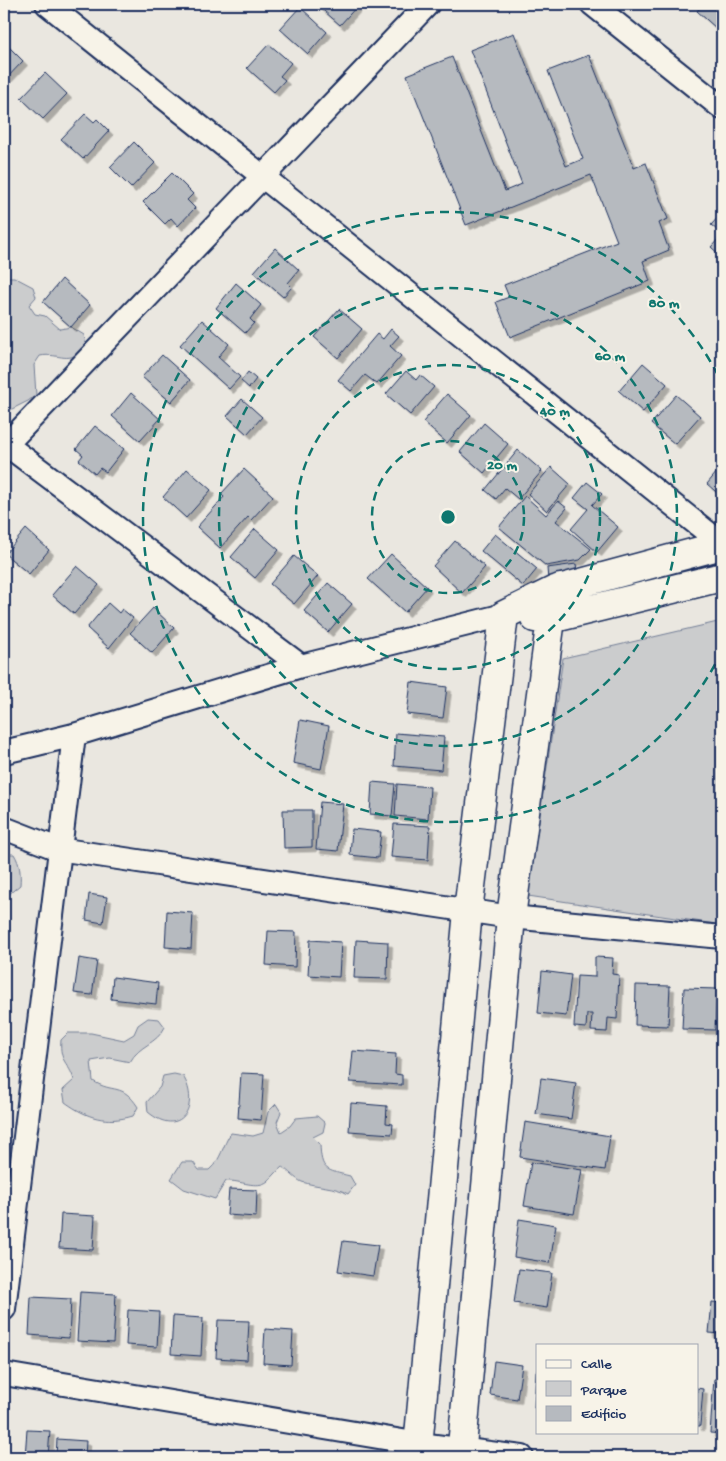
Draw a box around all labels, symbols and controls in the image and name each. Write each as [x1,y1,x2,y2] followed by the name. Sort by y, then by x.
[649,295,680,313] text: 80 m
[595,348,626,366] text: 60 m
[539,403,570,421] text: 40 m
[487,457,517,475] text: 20 m
[439,508,457,526] centre of rings
[536,1344,698,1434] legend
[581,1356,612,1374] text: Calle
[580,1382,627,1400] text: Parque
[581,1406,627,1424] text: Edificio

